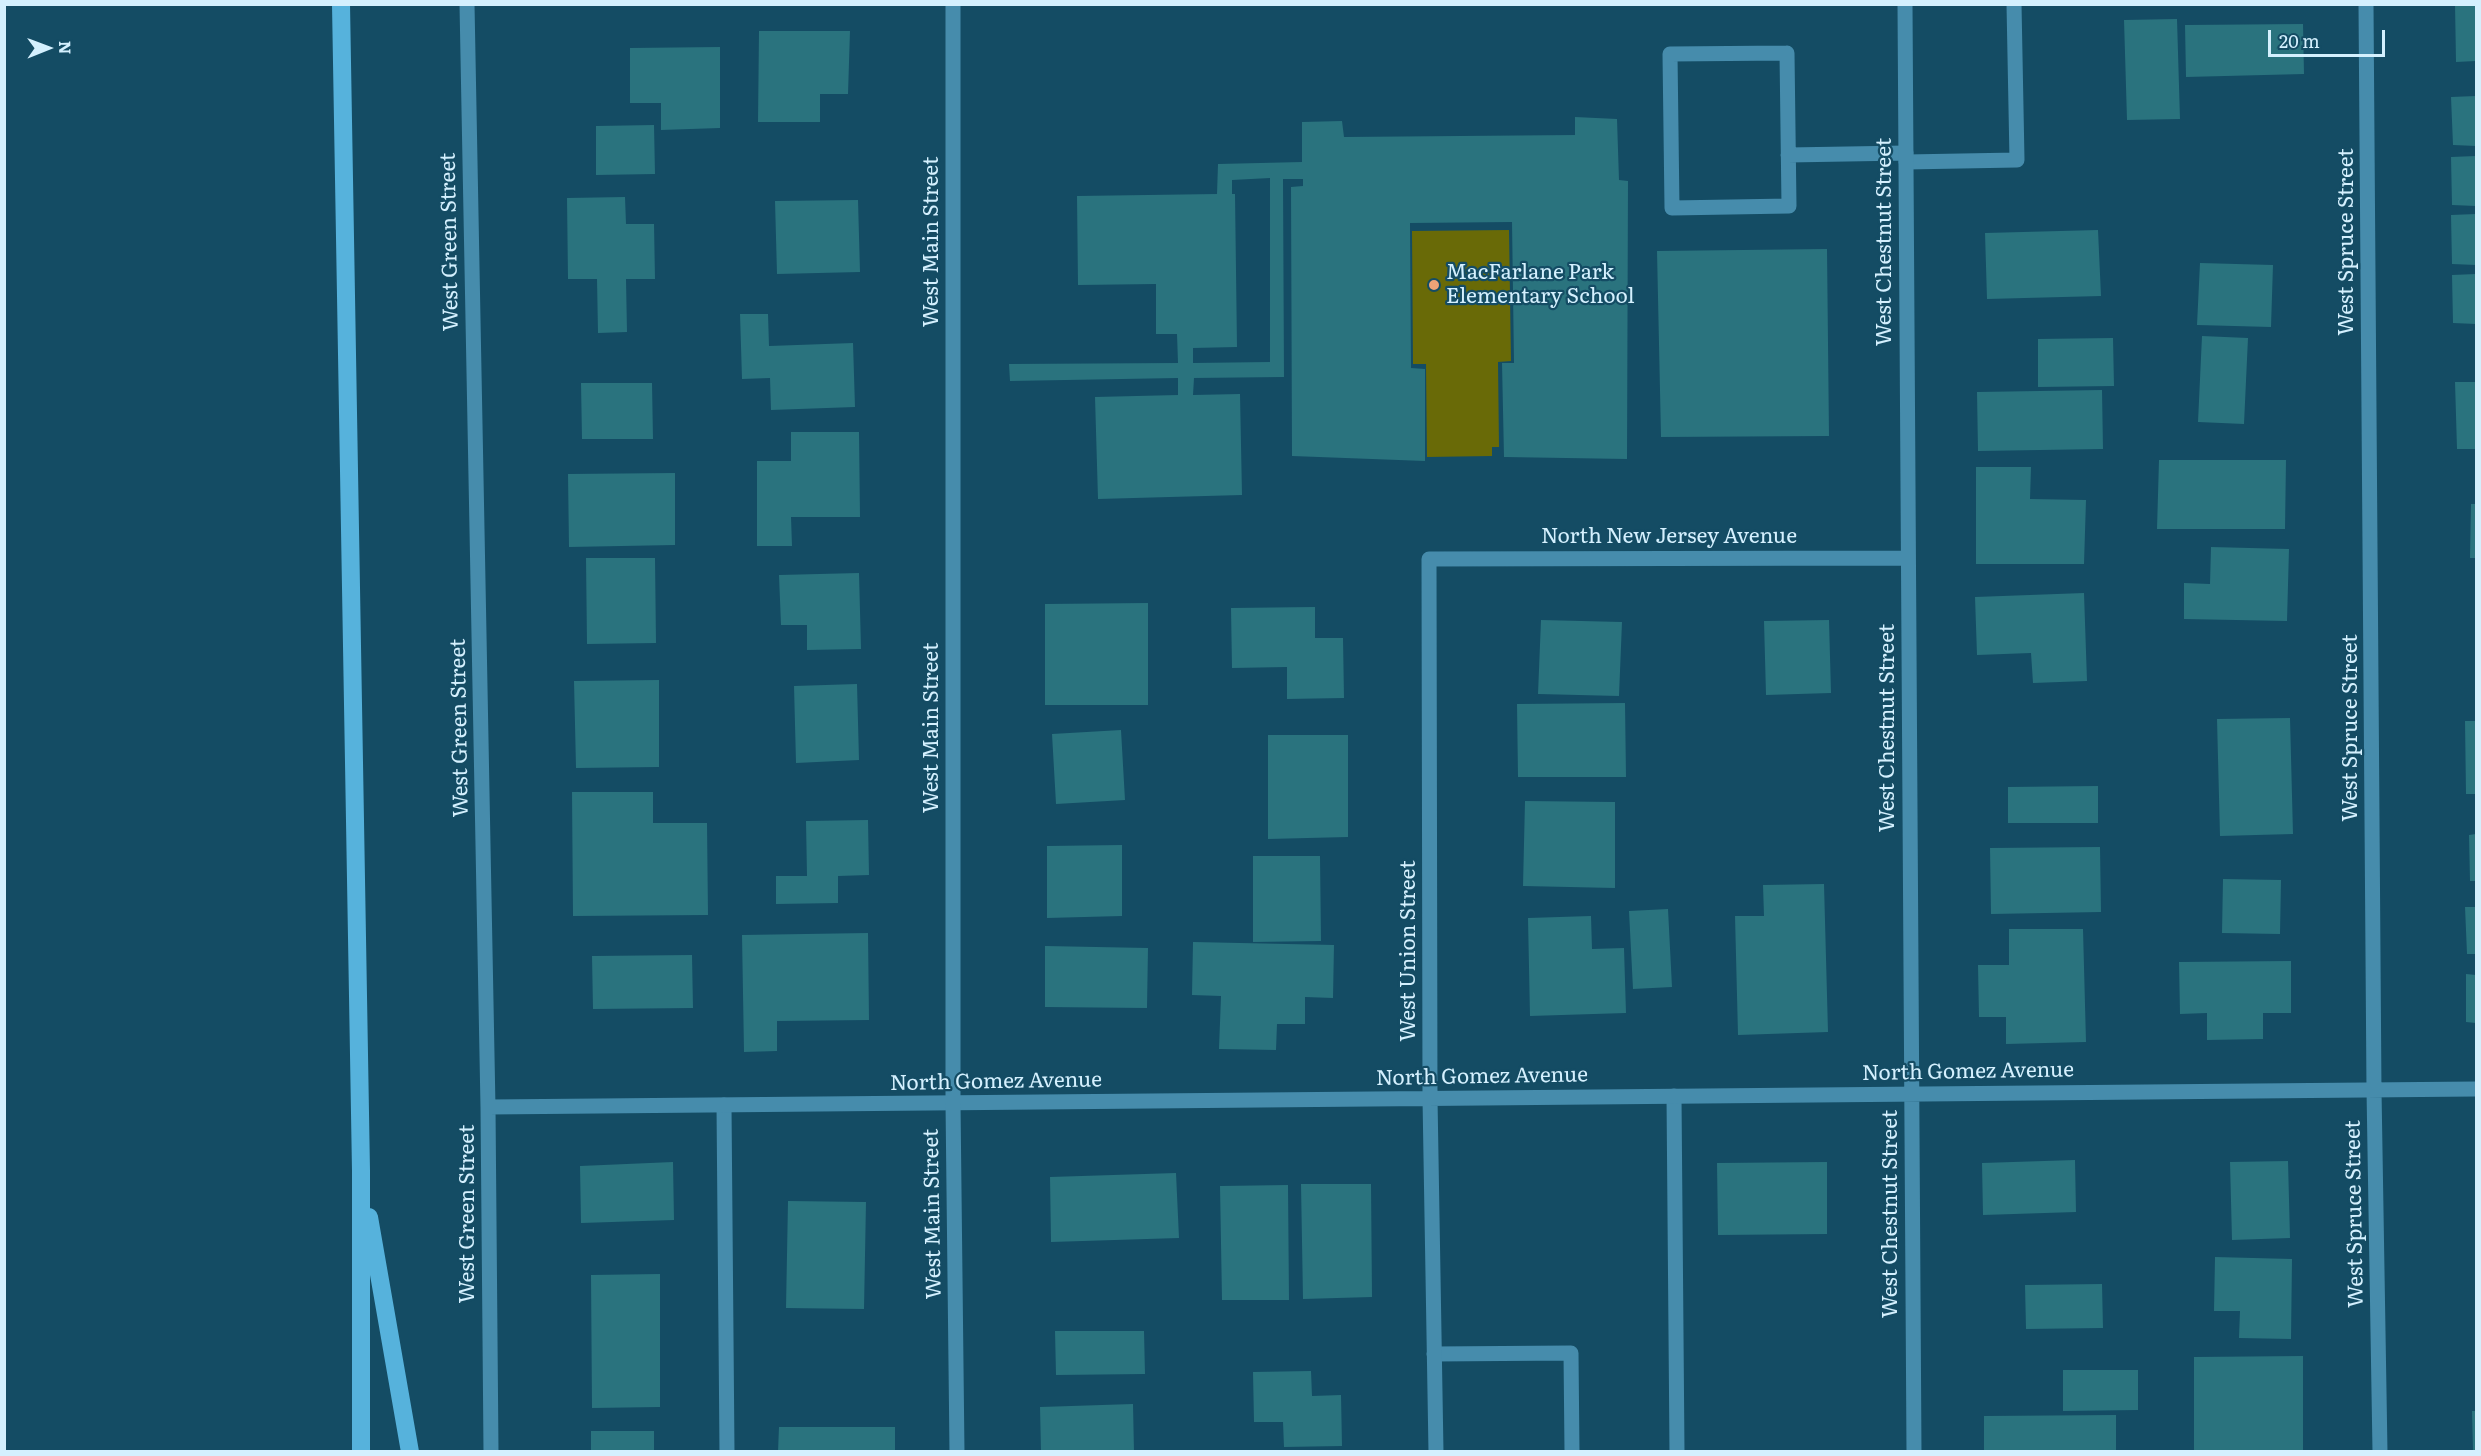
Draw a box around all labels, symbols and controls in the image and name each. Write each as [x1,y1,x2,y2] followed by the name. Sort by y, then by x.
[18,18,78,78] north arrow
[2271,18,2388,56] scale bar
[2279,27,2320,54] text: 20 m
[54,41,78,55] text: N
[1872,138,1898,346] street label: West Chestnut Street
[2334,148,2360,336] street label: West Spruce Street
[436,152,464,332] street label: West Green Street
[919,157,945,327] street label: West Main Street
[1446,260,1635,310] place label: MacFarlane Park Elementary School
[1427,278,1441,292] marker: MacFarlane Park Elementary School
[1541,524,1797,550] street label: North New Jersey Avenue
[1875,624,1901,832] street label: West Chestnut Street
[2338,634,2364,822] street label: West Spruce Street
[446,638,474,818] street label: West Green Street
[919,643,945,813] street label: West Main Street
[1396,860,1422,1042] street label: West Union Street
[1862,1058,2074,1086] street label: North Gomez Avenue
[1376,1063,1588,1091] street label: North Gomez Avenue
[890,1068,1102,1096] street label: North Gomez Avenue
[1878,1110,1904,1318] street label: West Chestnut Street
[2341,1120,2369,1308] street label: West Spruce Street
[455,1125,481,1303] street label: West Green Street
[919,1128,947,1300] street label: West Main Street

